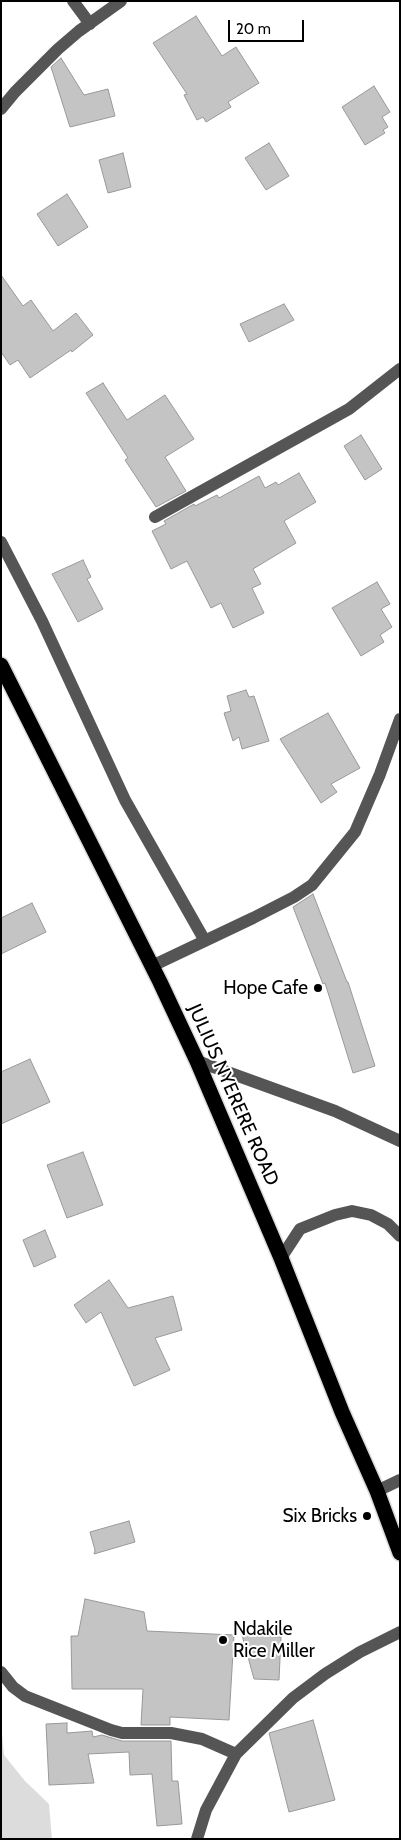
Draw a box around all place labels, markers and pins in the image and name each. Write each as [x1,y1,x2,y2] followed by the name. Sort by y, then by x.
[223,977,308,999] place label: Hope Cafe
[312,982,324,994] marker: Hope Cafe
[282,1505,357,1527] place label: Six Bricks
[361,1510,373,1522] marker: Six Bricks
[233,1618,315,1662] place label: Ndakile Rice Miller
[217,1634,229,1646] marker: Ndakile Rice Miller

